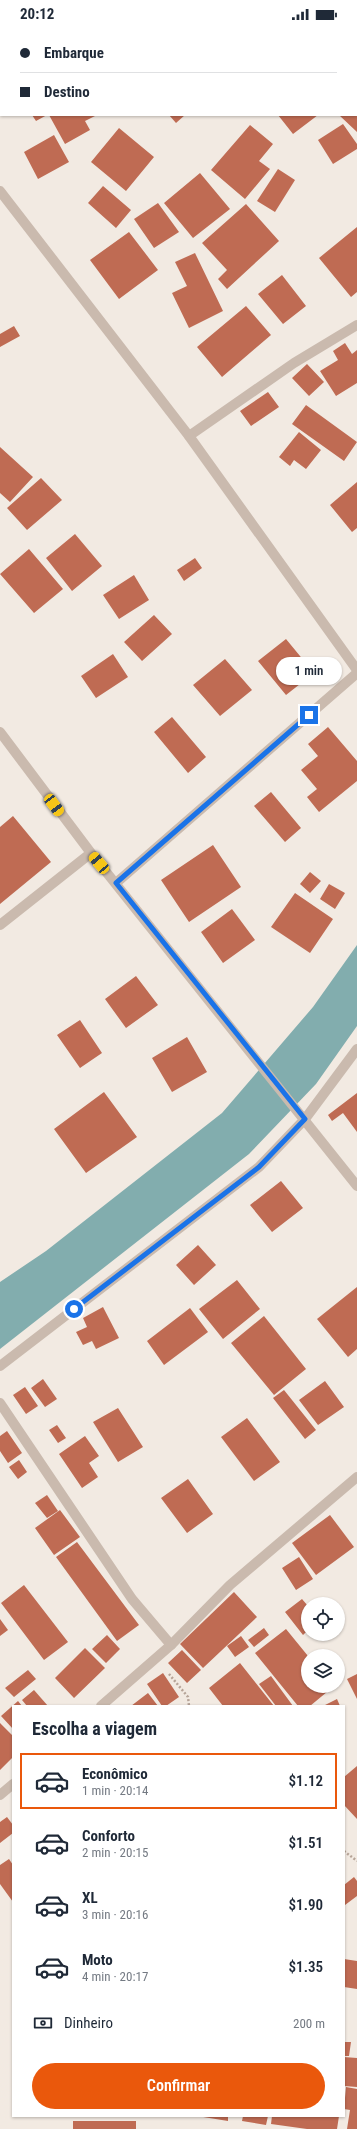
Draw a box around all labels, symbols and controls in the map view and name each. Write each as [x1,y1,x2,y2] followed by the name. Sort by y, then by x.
[20,5,54,23] text: 20:12
[44,44,104,62] text: Embarque
[44,83,90,101] text: Destino
[276,657,342,685] callout: 1 min
[295,663,323,678] text: 1 min
[300,706,318,724] route end
[42,792,66,818] car
[87,850,111,876] car
[65,1300,83,1318] route start
[301,1597,345,1693] map controls
[301,1597,345,1641] button: locate
[301,1649,345,1693] button: layers
[32,1718,157,1739] text: Escolha a viagem
[34,1763,70,1799] icon: car
[82,1765,148,1783] text: Econômico
[289,1772,323,1790] text: $1.12
[82,1783,148,1798] text: 1 min · 20:14
[34,1825,70,1861] icon: car
[82,1827,135,1845] text: Conforto
[289,1834,323,1852] text: $1.51
[82,1845,148,1860] text: 2 min · 20:15
[34,1887,70,1923] icon: car
[82,1889,98,1907] text: XL
[289,1896,323,1914] text: $1.90
[82,1907,148,1922] text: 3 min · 20:16
[34,1949,70,1985] icon: car
[82,1951,113,1969] text: Moto
[289,1958,323,1976] text: $1.35
[82,1969,148,1984] text: 4 min · 20:17
[32,2012,54,2034] icon: cash
[64,2014,113,2032] text: Dinheiro
[293,2016,325,2031] text: 200 m
[32,2063,325,2109] button: Confirmar

